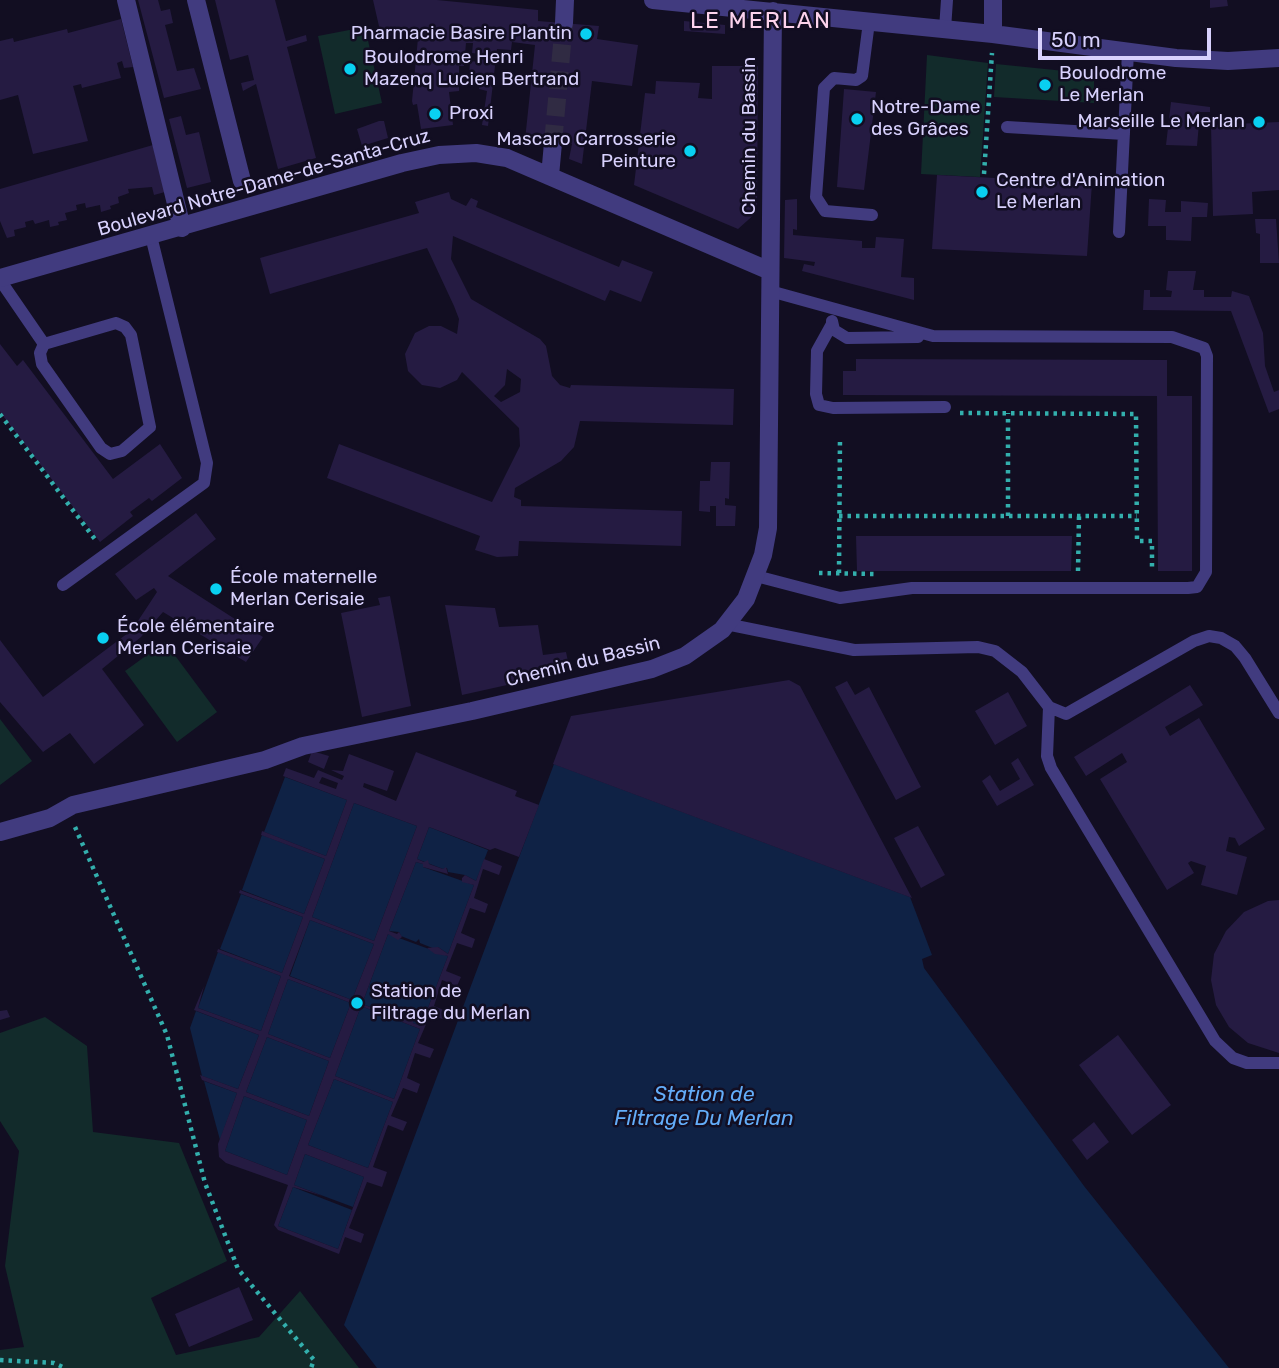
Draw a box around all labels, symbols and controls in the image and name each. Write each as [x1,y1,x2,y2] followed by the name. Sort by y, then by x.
[691,7,831,35] district label: LE MERLAN
[1041,14,1214,58] scale bar
[351,23,572,45] place label: Pharmacie Basire Plantin
[578,26,594,42] marker: Pharmacie Basire Plantin
[1051,27,1101,52] text: 50 m
[364,47,579,91] place label: Boulodrome Henri Mazenq Lucien Bertrand
[739,57,761,215] street label: Chemin du Bassin
[342,61,358,77] marker: Boulodrome Henri Mazenq Lucien Bertrand
[1059,63,1166,107] place label: Boulodrome Le Merlan
[1037,77,1053,93] marker: Boulodrome Le Merlan
[871,97,980,141] place label: Notre-Dame des Grâces
[449,103,494,125] place label: Proxi
[427,106,443,122] marker: Proxi
[849,111,865,127] marker: Notre-Dame des Grâces
[1077,111,1245,133] place label: Marseille Le Merlan
[1251,114,1267,130] marker: Marseille Le Merlan
[95,125,433,241] street label: Boulevard Notre-Dame-de-Santa-Cruz
[496,129,676,173] place label: Mascaro Carrosserie Peinture
[682,143,698,159] marker: Mascaro Carrosserie Peinture
[996,170,1165,214] place label: Centre d'Animation Le Merlan
[974,184,990,200] marker: Centre d'Animation Le Merlan
[230,567,377,611] place label: École maternelle Merlan Cerisaie
[208,581,224,597] marker: École maternelle Merlan Cerisaie
[117,616,275,660] place label: École élémentaire Merlan Cerisaie
[95,630,111,646] marker: École élémentaire Merlan Cerisaie
[503,632,663,692] street label: Chemin du Bassin
[371,981,530,1025] place label: Station de Filtrage du Merlan
[349,995,365,1011] marker: Station de Filtrage du Merlan
[614,1082,794,1132] water label: Station de Filtrage Du Merlan

